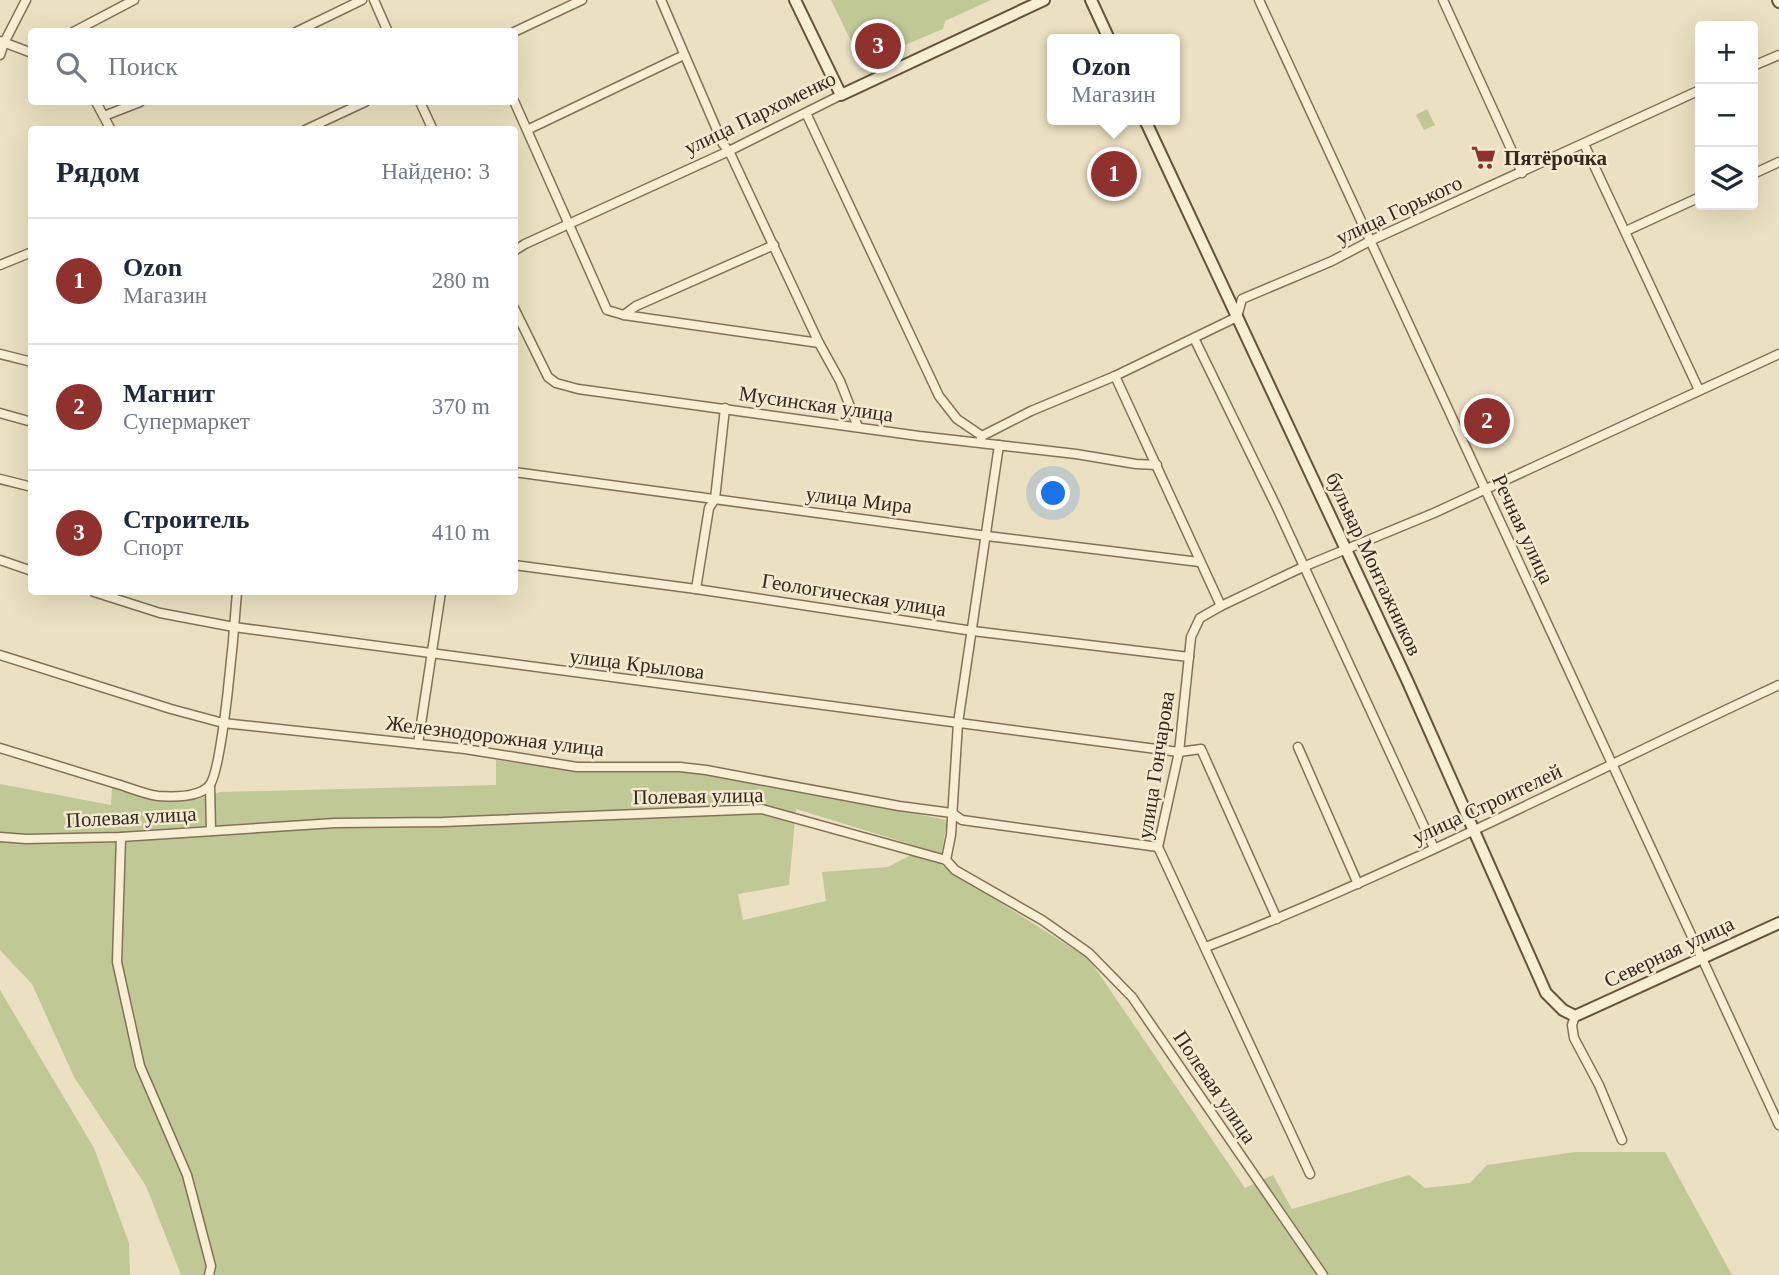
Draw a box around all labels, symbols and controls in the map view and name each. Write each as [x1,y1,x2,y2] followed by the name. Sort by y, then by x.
[855,20,901,72] pin: 3
[1695,21,1758,210] map controls
[1695,21,1758,84] button: +
[28,28,518,105] search box
[1047,34,1180,125] popup
[52,48,90,86] icon: search
[108,52,178,81] text: Поиск
[1071,52,1131,81] text: Ozon
[680,66,840,160] street label: улица Пархоменко
[1071,82,1156,107] text: Магазин
[1695,84,1758,147] button: −
[1470,144,1498,172] supermarket icon: Пятёрочка
[1504,146,1608,170] place label: Пятёрочка
[1695,147,1758,210] button: layers
[1091,148,1137,200] pin: 1
[56,155,140,188] text: Рядом
[382,159,490,184] text: Найдено: 3
[1332,170,1466,250] street label: улица Горького
[123,253,182,282] text: Ozon
[73,268,85,293] text: 1
[432,268,490,293] text: 280 m
[123,283,207,308] text: Магазин
[123,379,215,408] text: Магнит
[737,381,895,427] street label: Мусинская улица
[73,394,85,419] text: 2
[432,394,490,419] text: 370 m
[1464,395,1510,447] pin: 2
[123,409,250,434] text: Супермаркет
[1321,469,1427,660] street label: бульвар Монтажников
[1487,470,1559,588] street label: Речная улица
[1036,476,1070,510] your location
[805,482,914,519] street label: улица Мира
[123,505,250,534] text: Строитель
[73,520,85,545] text: 3
[432,520,490,545] text: 410 m
[123,535,183,560] text: Спорт
[760,569,949,622] street label: Геологическая улица
[568,644,706,684] street label: улица Крылова
[1132,689,1180,840] street label: улица Гончарова
[384,711,606,761] street label: Железнодорожная улица
[1408,759,1566,849] street label: улица Строителей
[632,783,764,809] street label: Полевая улица
[65,802,198,832] street label: Полевая улица
[1600,911,1738,993] street label: Северная улица
[1168,1026,1262,1149] street label: Полевая улица

